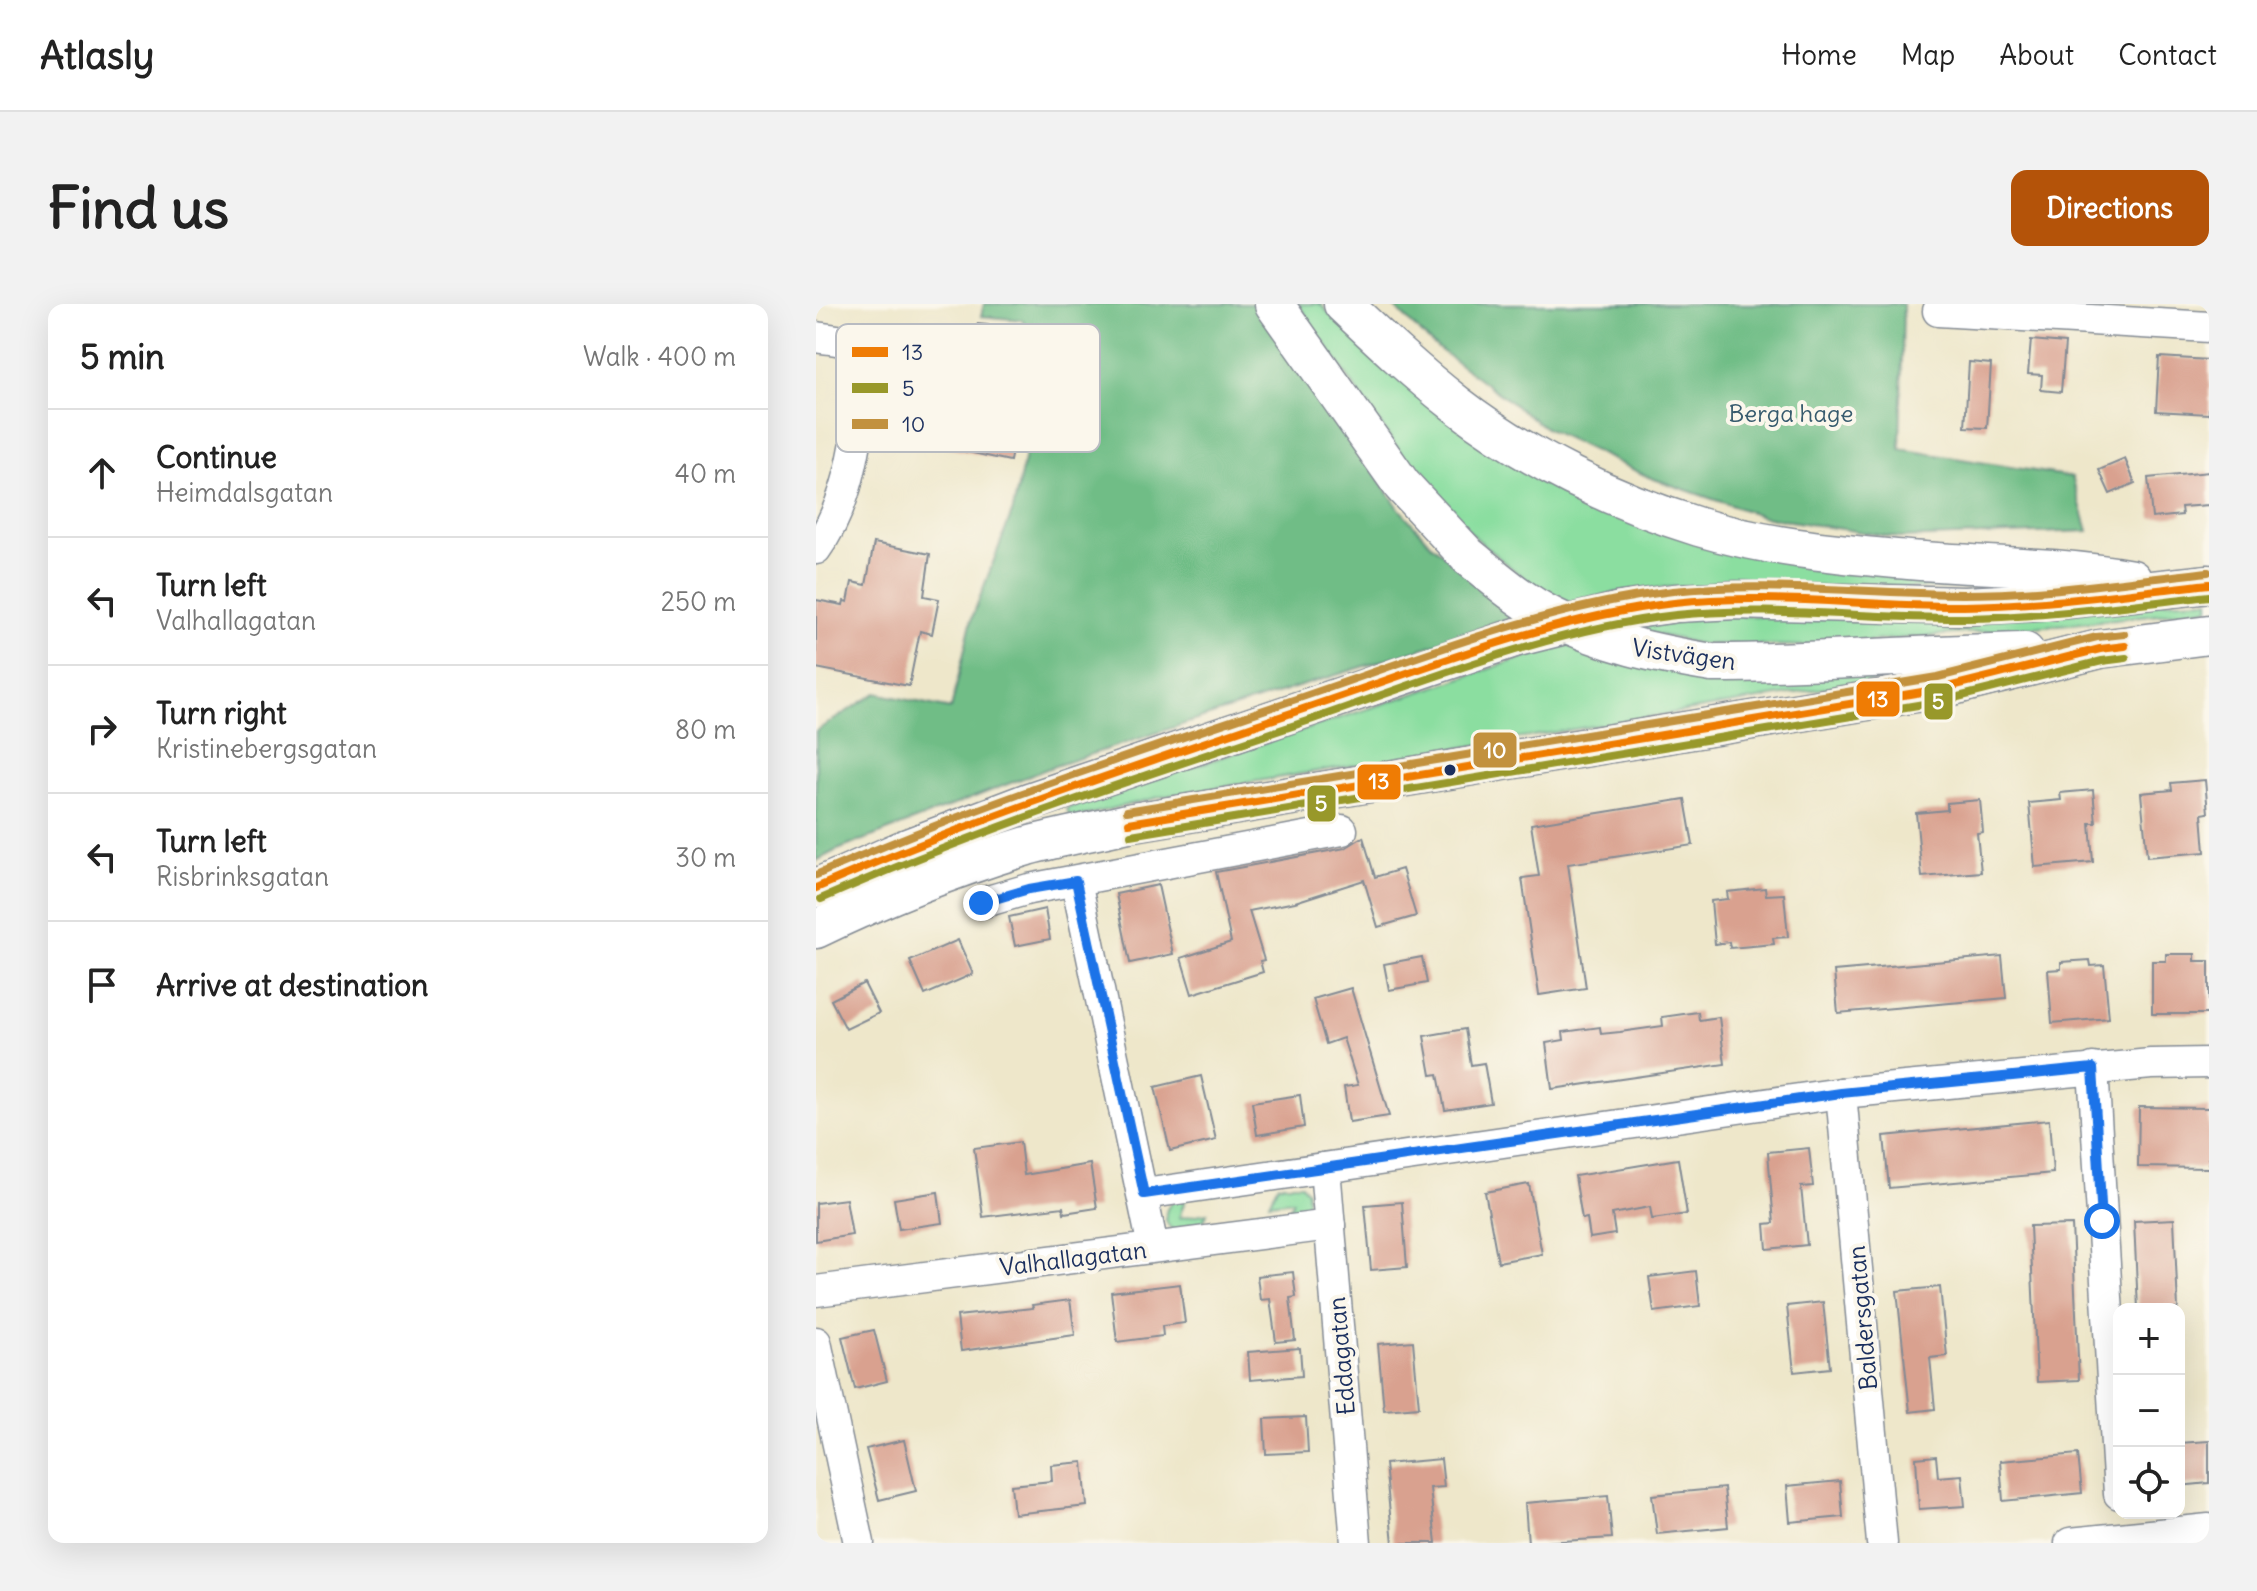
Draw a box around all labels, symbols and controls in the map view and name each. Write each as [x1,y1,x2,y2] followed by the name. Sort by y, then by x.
[40,32,154,79] text: Atlasly
[1781,37,1857,73] text: Home
[1901,37,1955,73] text: Map
[1999,37,2074,73] text: About
[2118,37,2217,73] text: Contact
[2011,170,2209,246] button: Directions
[48,173,229,243] text: Find us
[836,324,1100,452] legend
[80,335,165,378] text: 5 min
[902,338,923,366] text: 13
[583,340,736,373] text: Walk · 400 m
[902,374,915,402] text: 5
[1729,398,1853,428] park label: Berga hage
[902,410,925,438] text: 10
[156,438,277,476] text: Continue
[80,451,124,495] icon: ahead
[675,457,736,490] text: 40 m
[156,476,333,509] text: Heimdalsgatan
[156,566,267,604] text: Turn left
[80,579,124,623] icon: left
[661,585,736,618] text: 250 m
[156,604,316,637] text: Valhallagatan
[1630,632,1738,676] street label: Vistvägen
[1855,680,1901,718] line badge: 13
[1923,682,1954,721] line badge: 5
[1867,685,1889,713] text: 13
[1932,687,1944,715] text: 5
[156,694,287,732] text: Turn right
[80,707,124,751] icon: right
[675,713,736,746] text: 80 m
[1472,731,1518,769] line badge: 10
[156,732,377,765] text: Kristinebergsgatan
[1483,736,1507,764] text: 10
[1442,762,1458,778] unlabelled marker
[1356,763,1402,801] line badge: 13
[1368,767,1390,795] text: 13
[1306,784,1337,823] line badge: 5
[1315,789,1327,817] text: 5
[156,822,267,860] text: Turn left
[80,835,124,879] icon: left
[675,841,736,874] text: 30 m
[156,860,329,893] text: Risbrinksgatan
[963,885,999,921] route end
[80,963,124,1007] icon: arrive
[156,966,428,1004] text: Arrive at destination
[2084,1203,2120,1239] route start
[998,1234,1148,1282] street label: Valhallagatan
[1841,1244,1883,1392] street label: Baldersgatan
[1321,1296,1361,1416] street label: Eddagatan
[2113,1303,2185,1519] map controls
[2113,1303,2185,1375] button: +
[2113,1375,2185,1447] button: −
[2113,1447,2185,1519] button: locate

